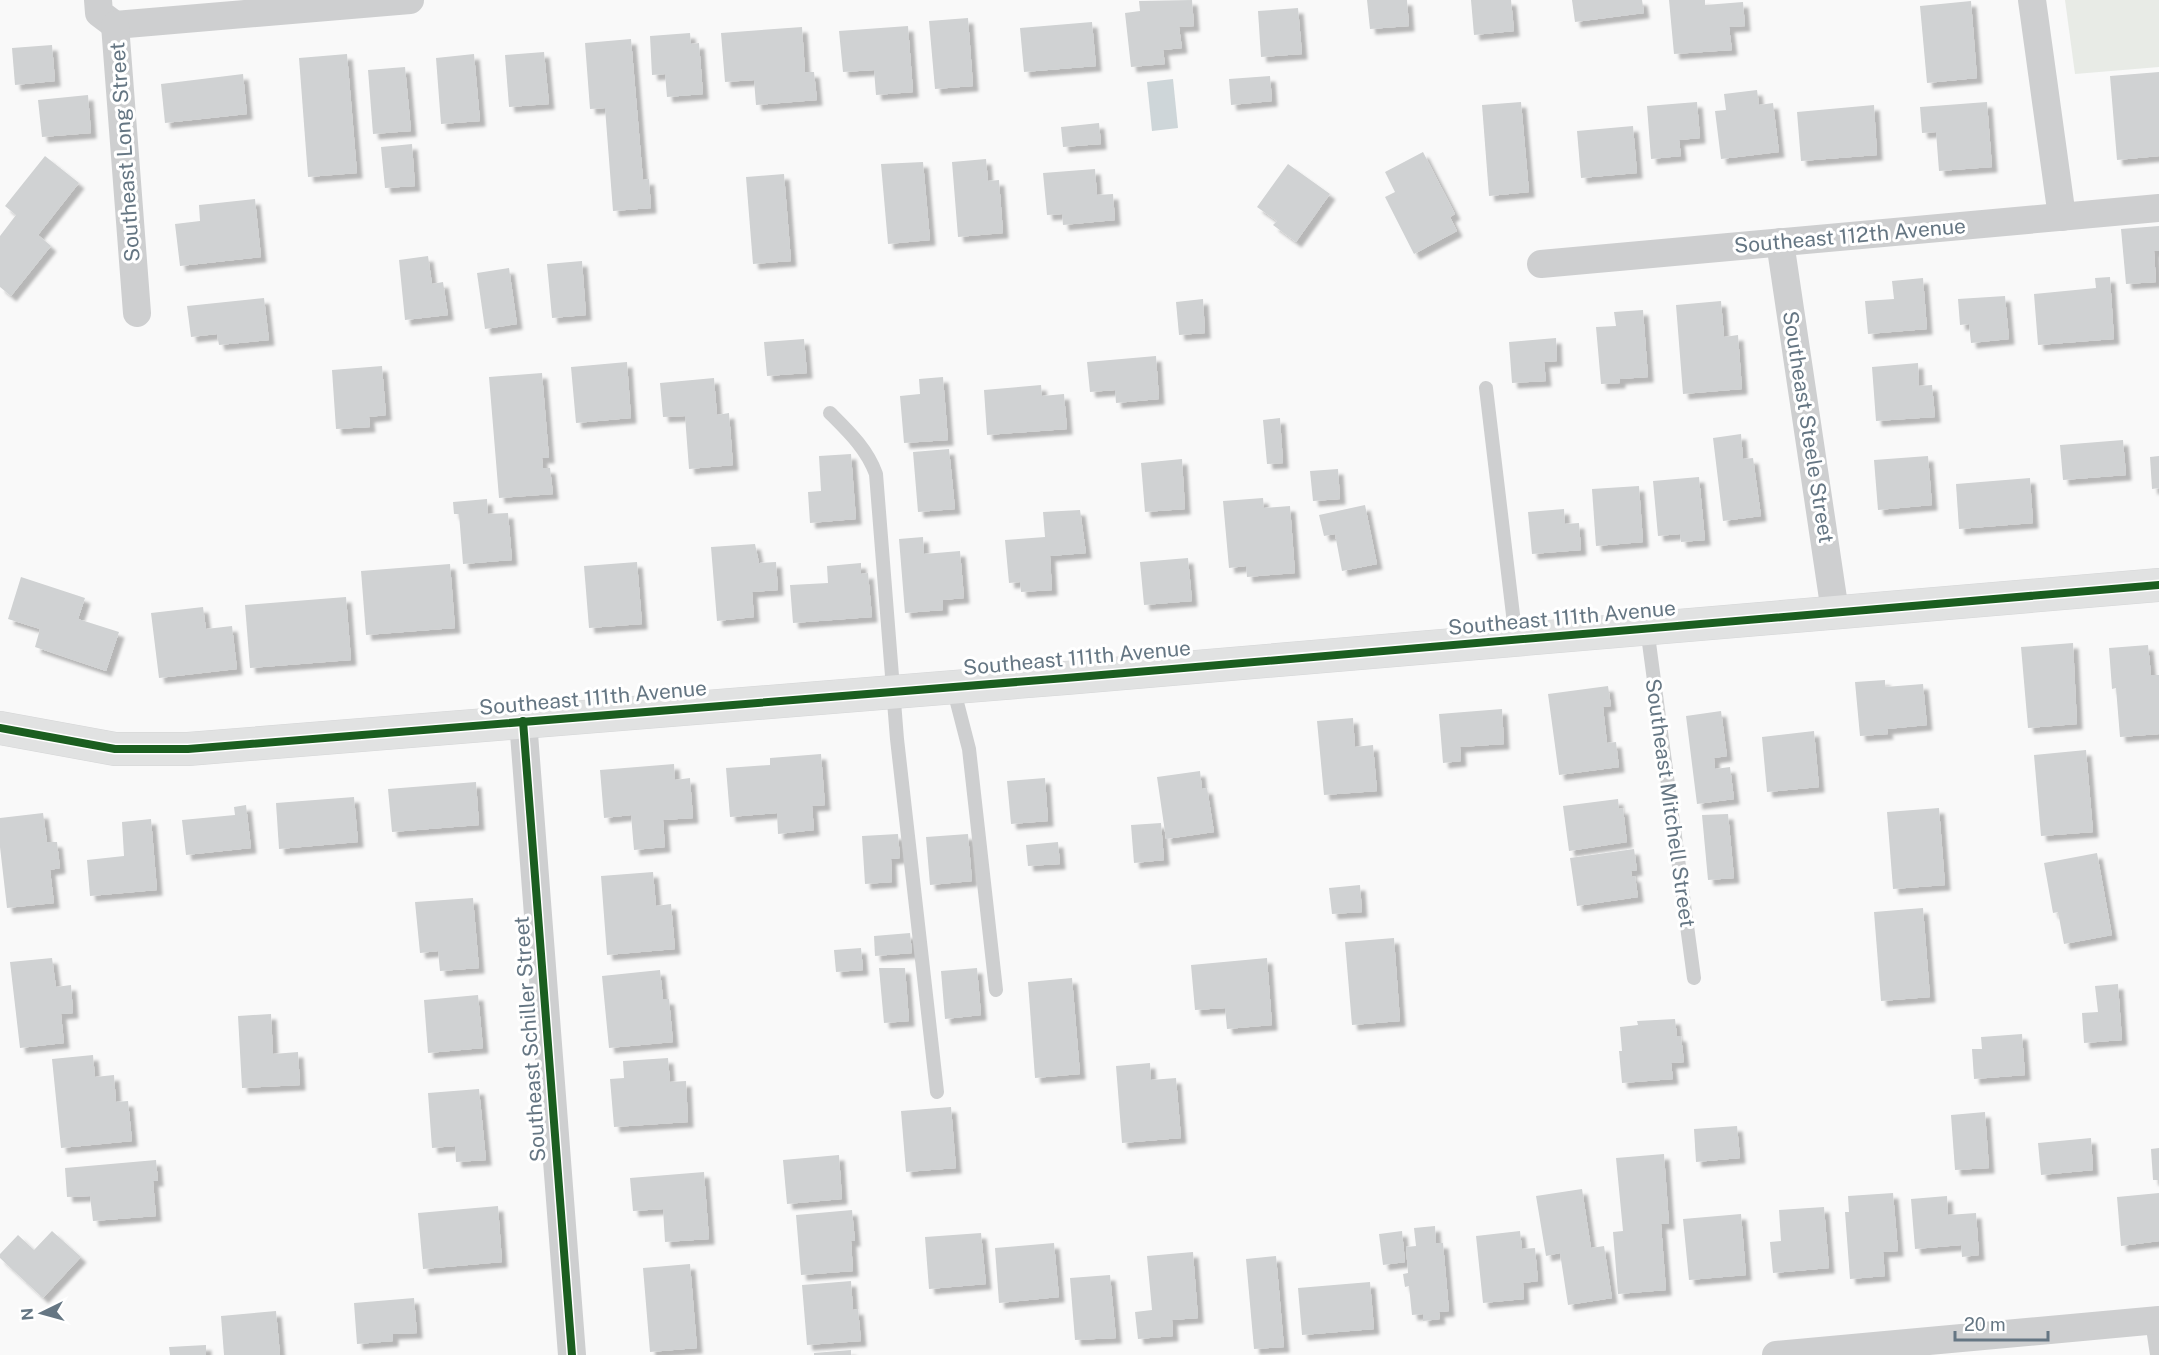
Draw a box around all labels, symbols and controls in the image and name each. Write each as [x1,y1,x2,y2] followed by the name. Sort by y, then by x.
[104,41,145,263] street label: Southeast Long Street
[1733,213,1967,258] street label: Southeast 112th Avenue
[1778,309,1839,545] street label: Southeast Steele Street
[1447,595,1677,640] street label: Southeast 111th Avenue
[962,635,1192,680] street label: Southeast 111th Avenue
[478,675,708,720] street label: Southeast 111th Avenue
[1641,677,1700,929] street label: Southeast Mitchell Street
[508,915,551,1163] street label: Southeast Schiller Street
[12,1283,72,1343] north arrow
[1955,1304,2048,1342] scale bar
[18,1307,38,1321] text: N
[1964,1314,2006,1335] text: 20 m

